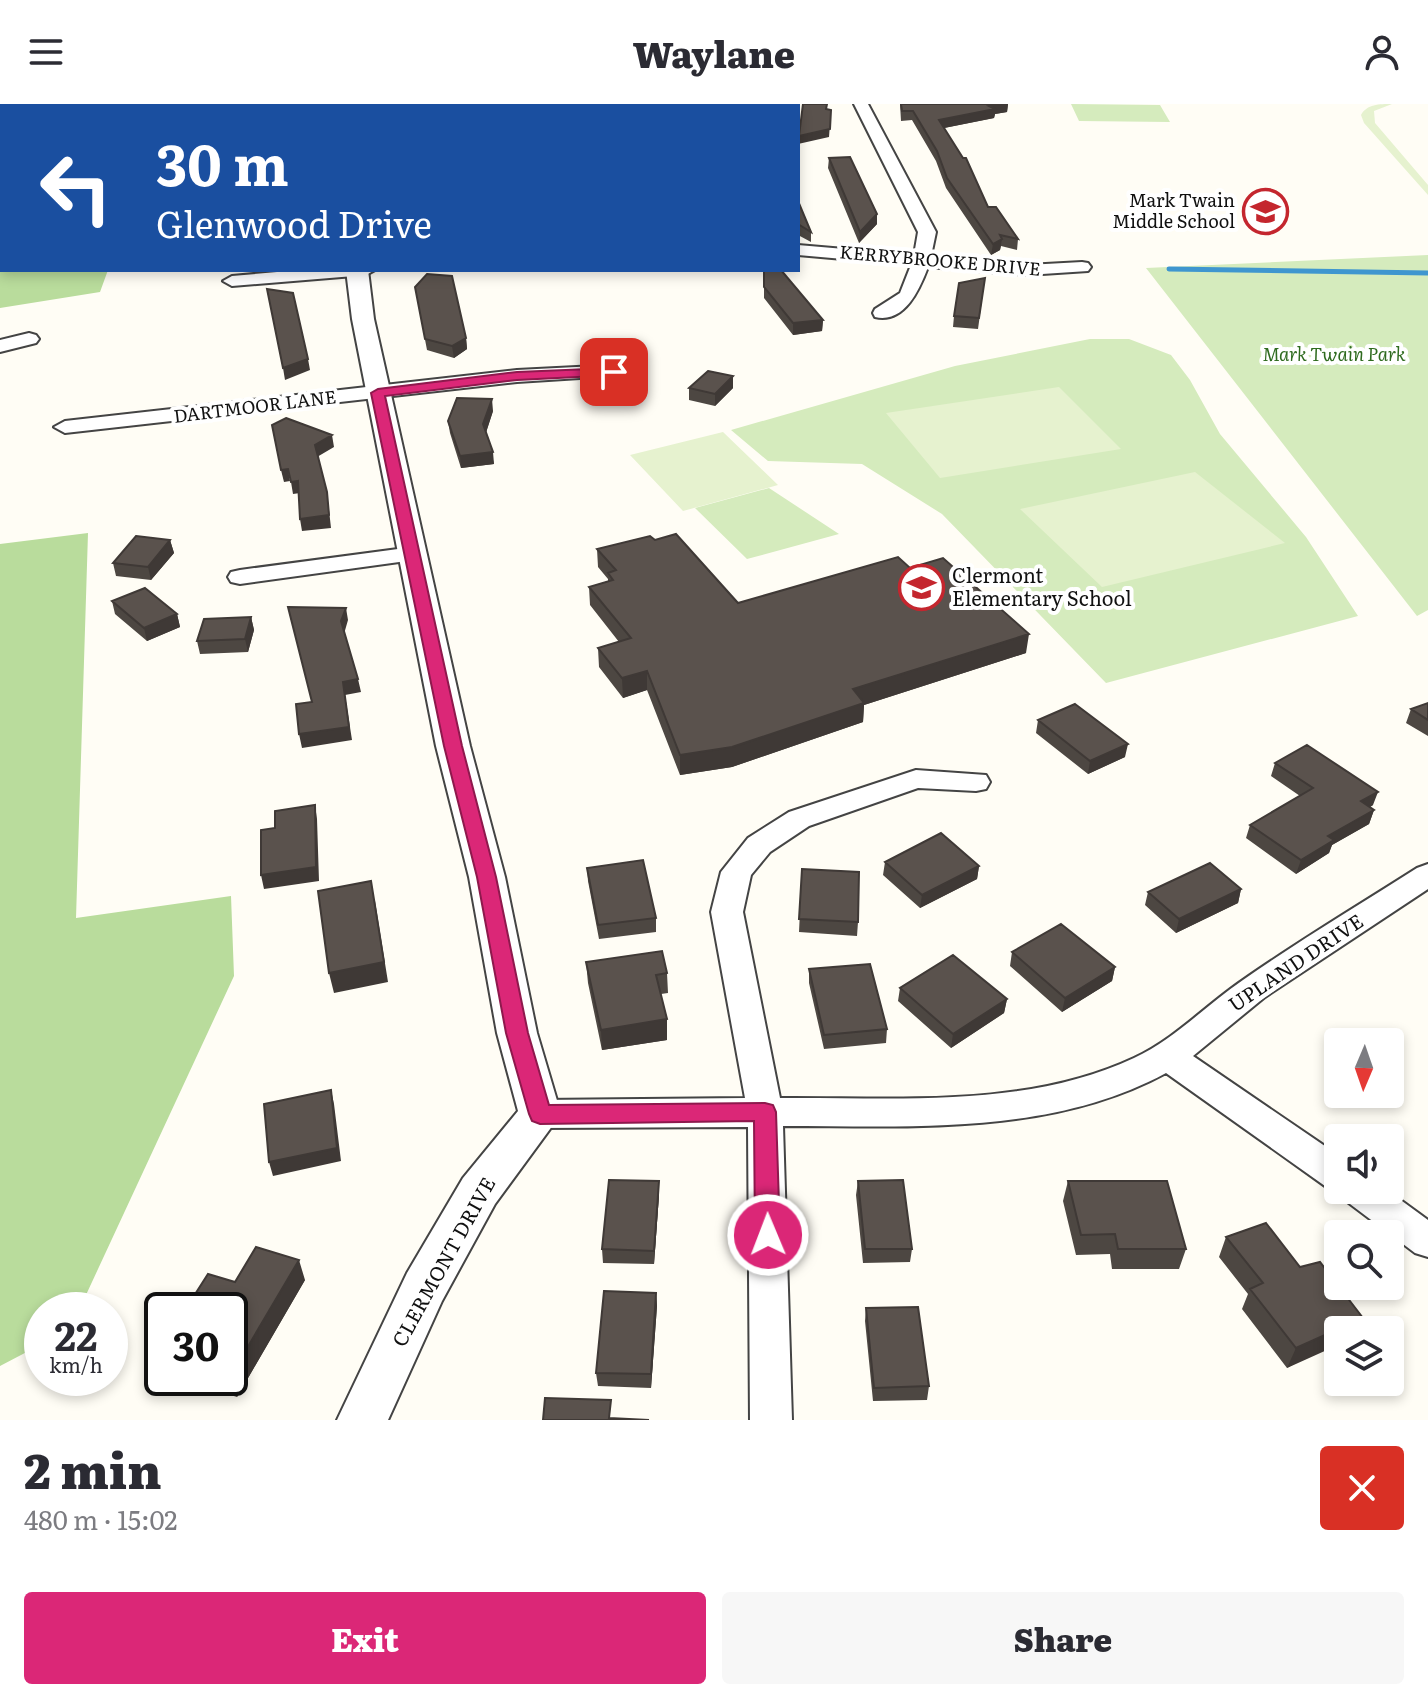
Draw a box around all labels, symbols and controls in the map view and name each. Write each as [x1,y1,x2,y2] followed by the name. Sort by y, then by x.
[633,26,795,79] text: Waylane
[24,30,68,74] icon: menu
[1360,30,1404,74] icon: person
[156,120,289,203] text: 30 m
[24,136,128,240] icon: left
[1112,186,1235,234] place label: Mark Twain Middle School
[1242,187,1290,235] school or university icon: Mark Twain Middle School
[156,196,432,249] text: Glenwood Drive
[839,237,1042,282] street label: KERRYBROOKE DRIVE
[580,338,648,406] pin
[1262,340,1406,367] park label: Mark Twain Park
[592,350,636,394] icon: arrive
[172,382,338,429] street label: DARTMOOR LANE
[952,559,1132,612] place label: Clermont Elementary School
[897,563,945,611] school or university icon: Clermont Elementary School
[1221,905,1368,1018] street label: UPLAND DRIVE
[1324,1028,1404,1108] north arrow
[1324,1028,1404,1396] map controls
[1324,1124,1404,1204] button: sound
[383,1171,501,1351] street label: CLERMONT DRIVE
[726,1193,810,1277] position arrow
[1324,1220,1404,1300] button: search
[144,1292,248,1396] speed limit sign: 30
[55,1304,97,1363] text: 22
[1324,1316,1404,1396] button: layers
[49,1349,103,1379] text: km/h
[24,1433,162,1504] text: 2 min
[1320,1446,1404,1530] button: close
[24,1499,178,1538] text: 480 m · 15:02
[24,1592,706,1684] button: Exit
[722,1592,1404,1684] button: Share

